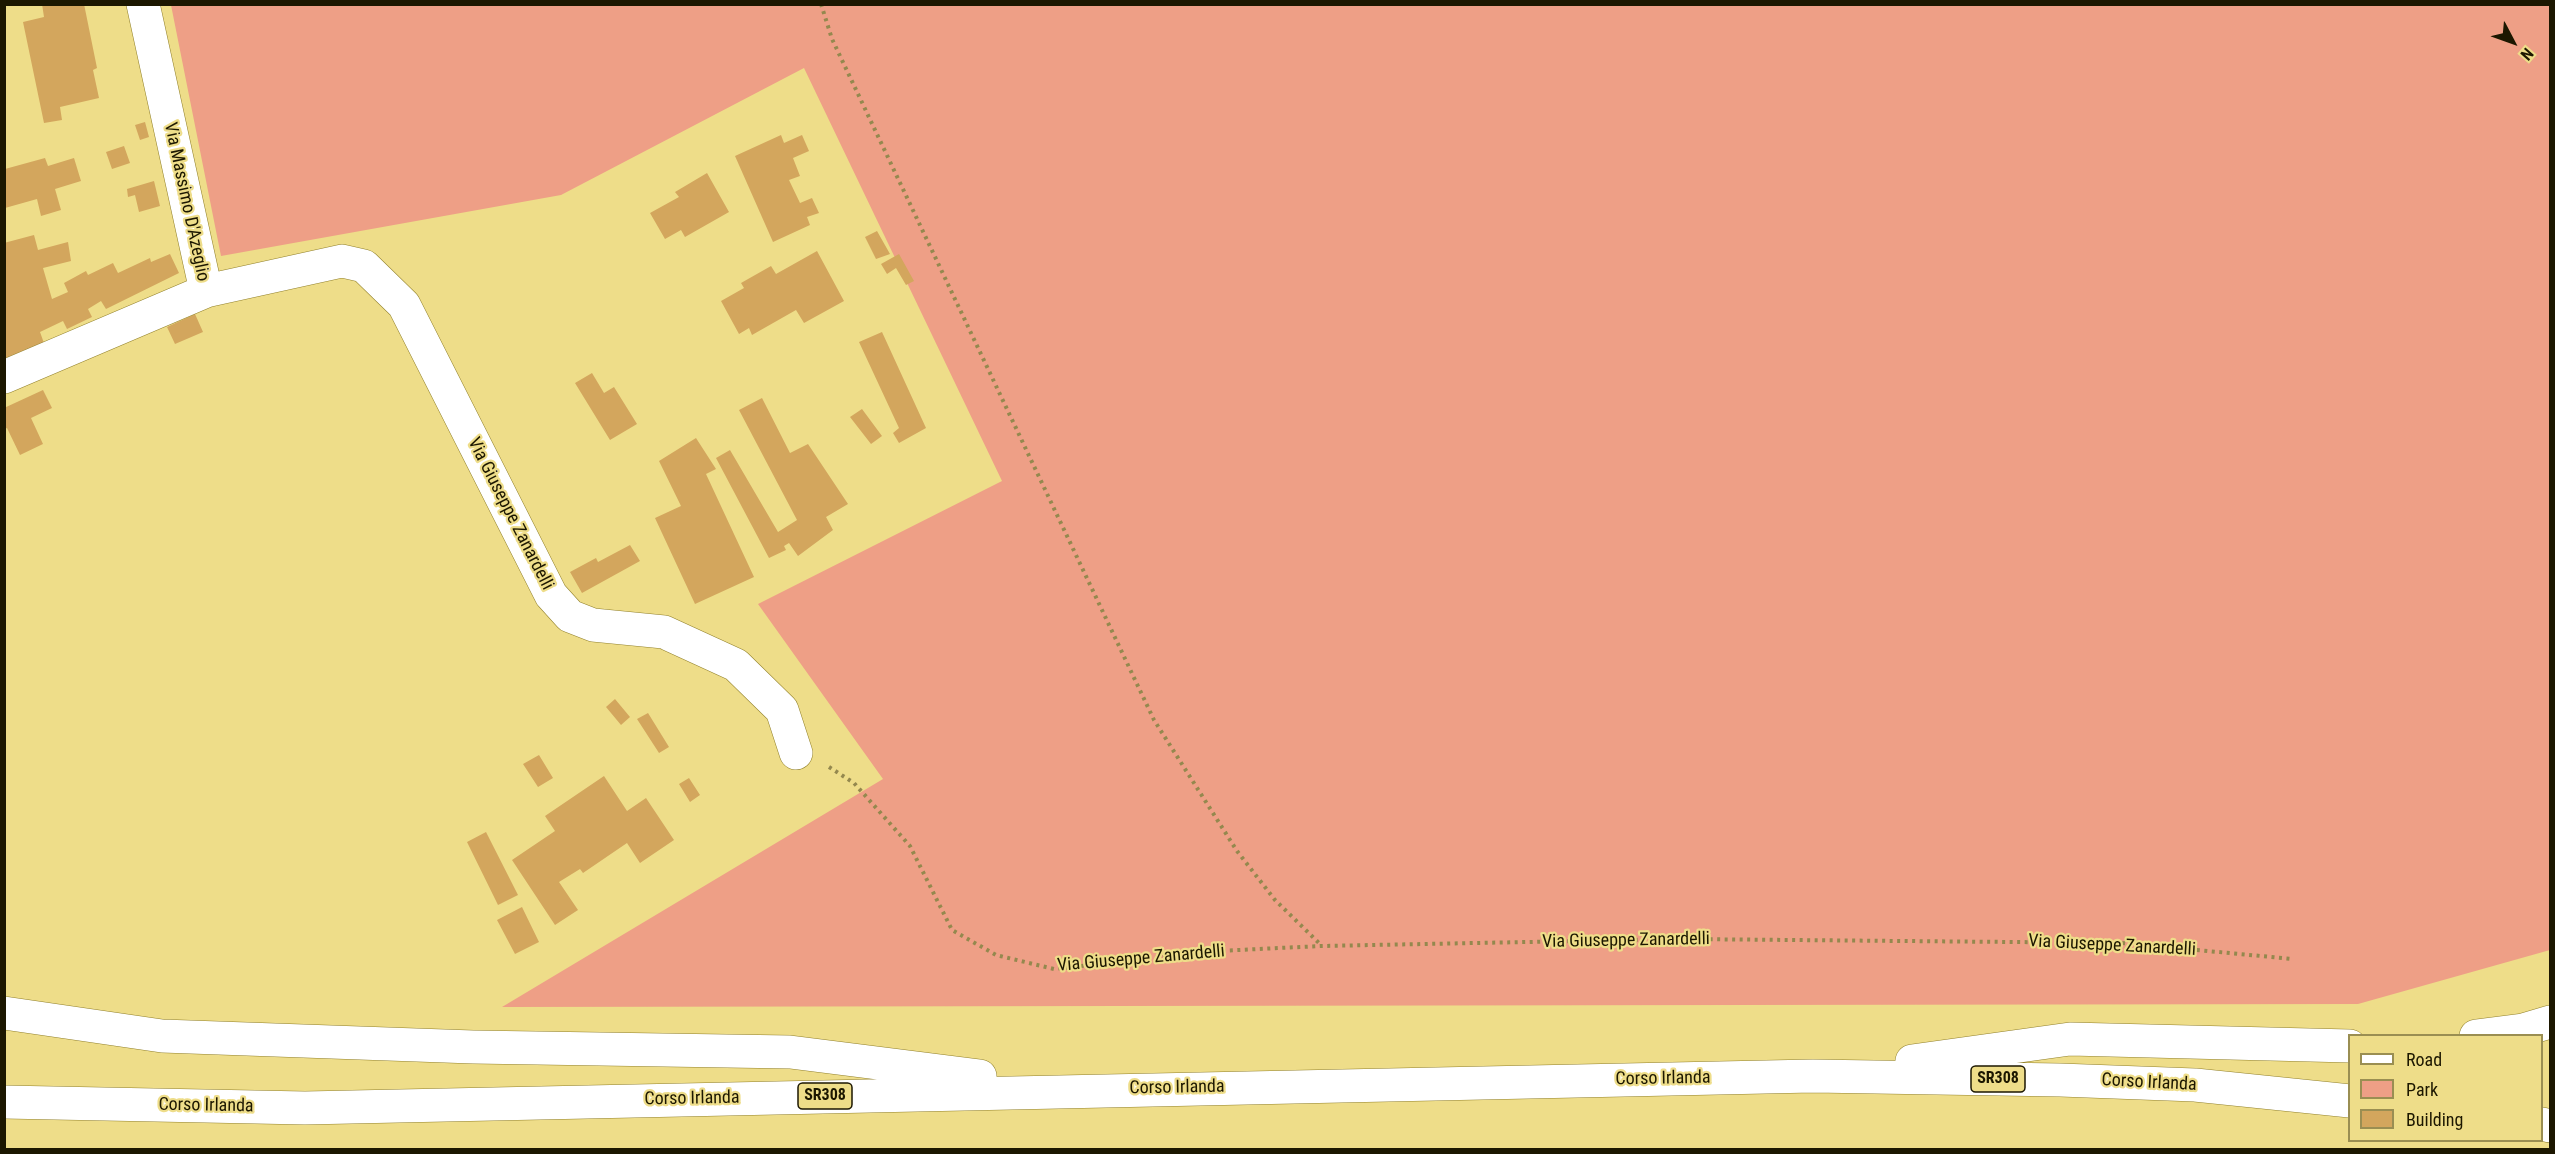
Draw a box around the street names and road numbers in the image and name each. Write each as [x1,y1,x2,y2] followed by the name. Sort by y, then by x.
[159,121,213,283] street label: Via Massimo D'Azeglio
[462,434,558,594] street label: Via Giuseppe Zanardelli
[1542,929,1710,953] street label: Via Giuseppe Zanardelli
[2028,931,2196,961] street label: Via Giuseppe Zanardelli
[1056,941,1226,977] street label: Via Giuseppe Zanardelli
[1971,1066,2025,1092] road number: SR308
[1615,1067,1711,1091] street label: Corso Irlanda
[2101,1070,2197,1096] street label: Corso Irlanda
[1129,1076,1225,1100] street label: Corso Irlanda
[798,1083,852,1109] road number: SR308
[644,1087,740,1111] street label: Corso Irlanda
[158,1094,254,1118] street label: Corso Irlanda

